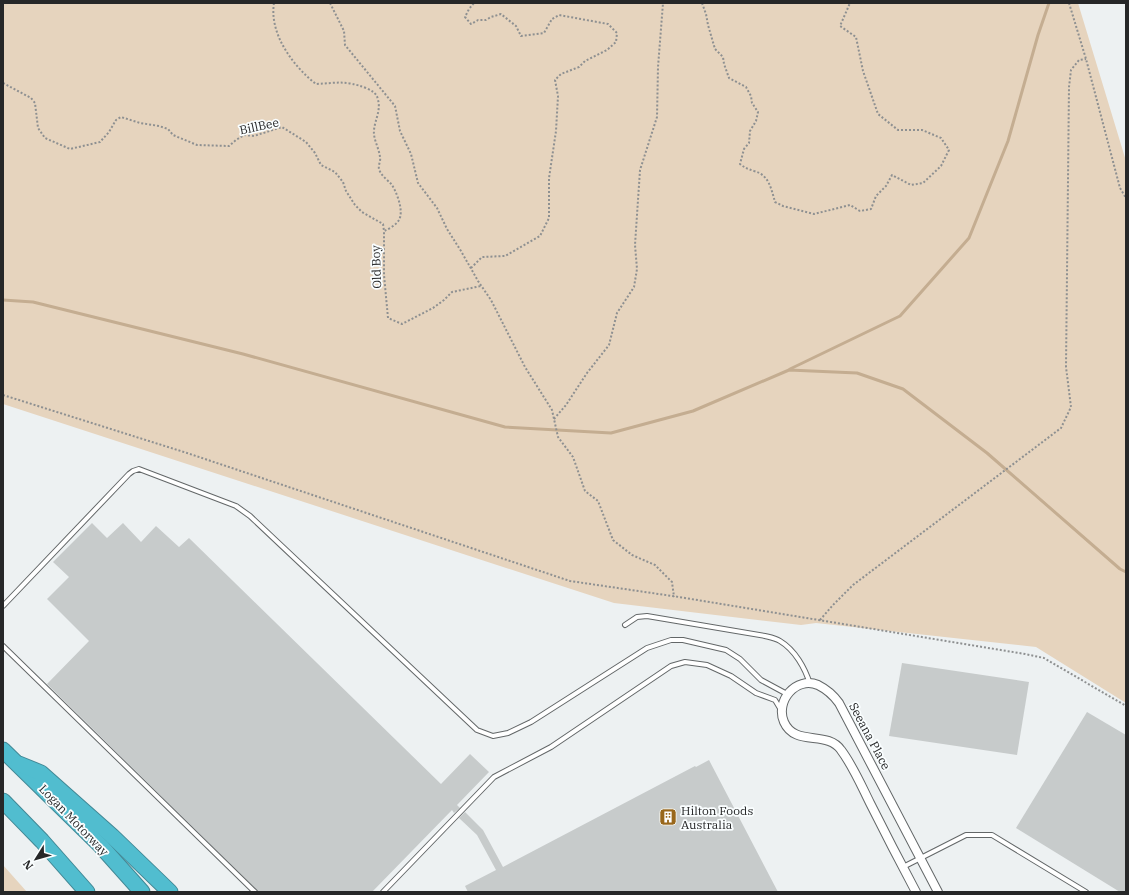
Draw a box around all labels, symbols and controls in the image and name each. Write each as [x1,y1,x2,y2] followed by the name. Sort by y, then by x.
[238,115,280,137] street label: BillBee
[368,244,384,289] street label: Old Boy
[846,700,894,772] street label: Seeana Place
[36,781,112,859] street label: Logan Motorway
[681,803,753,832] place label: Hilton Foods Australia
[658,807,678,827] building icon: Hilton Foods Australia
[16,839,56,879] north arrow
[20,857,36,873] text: N

